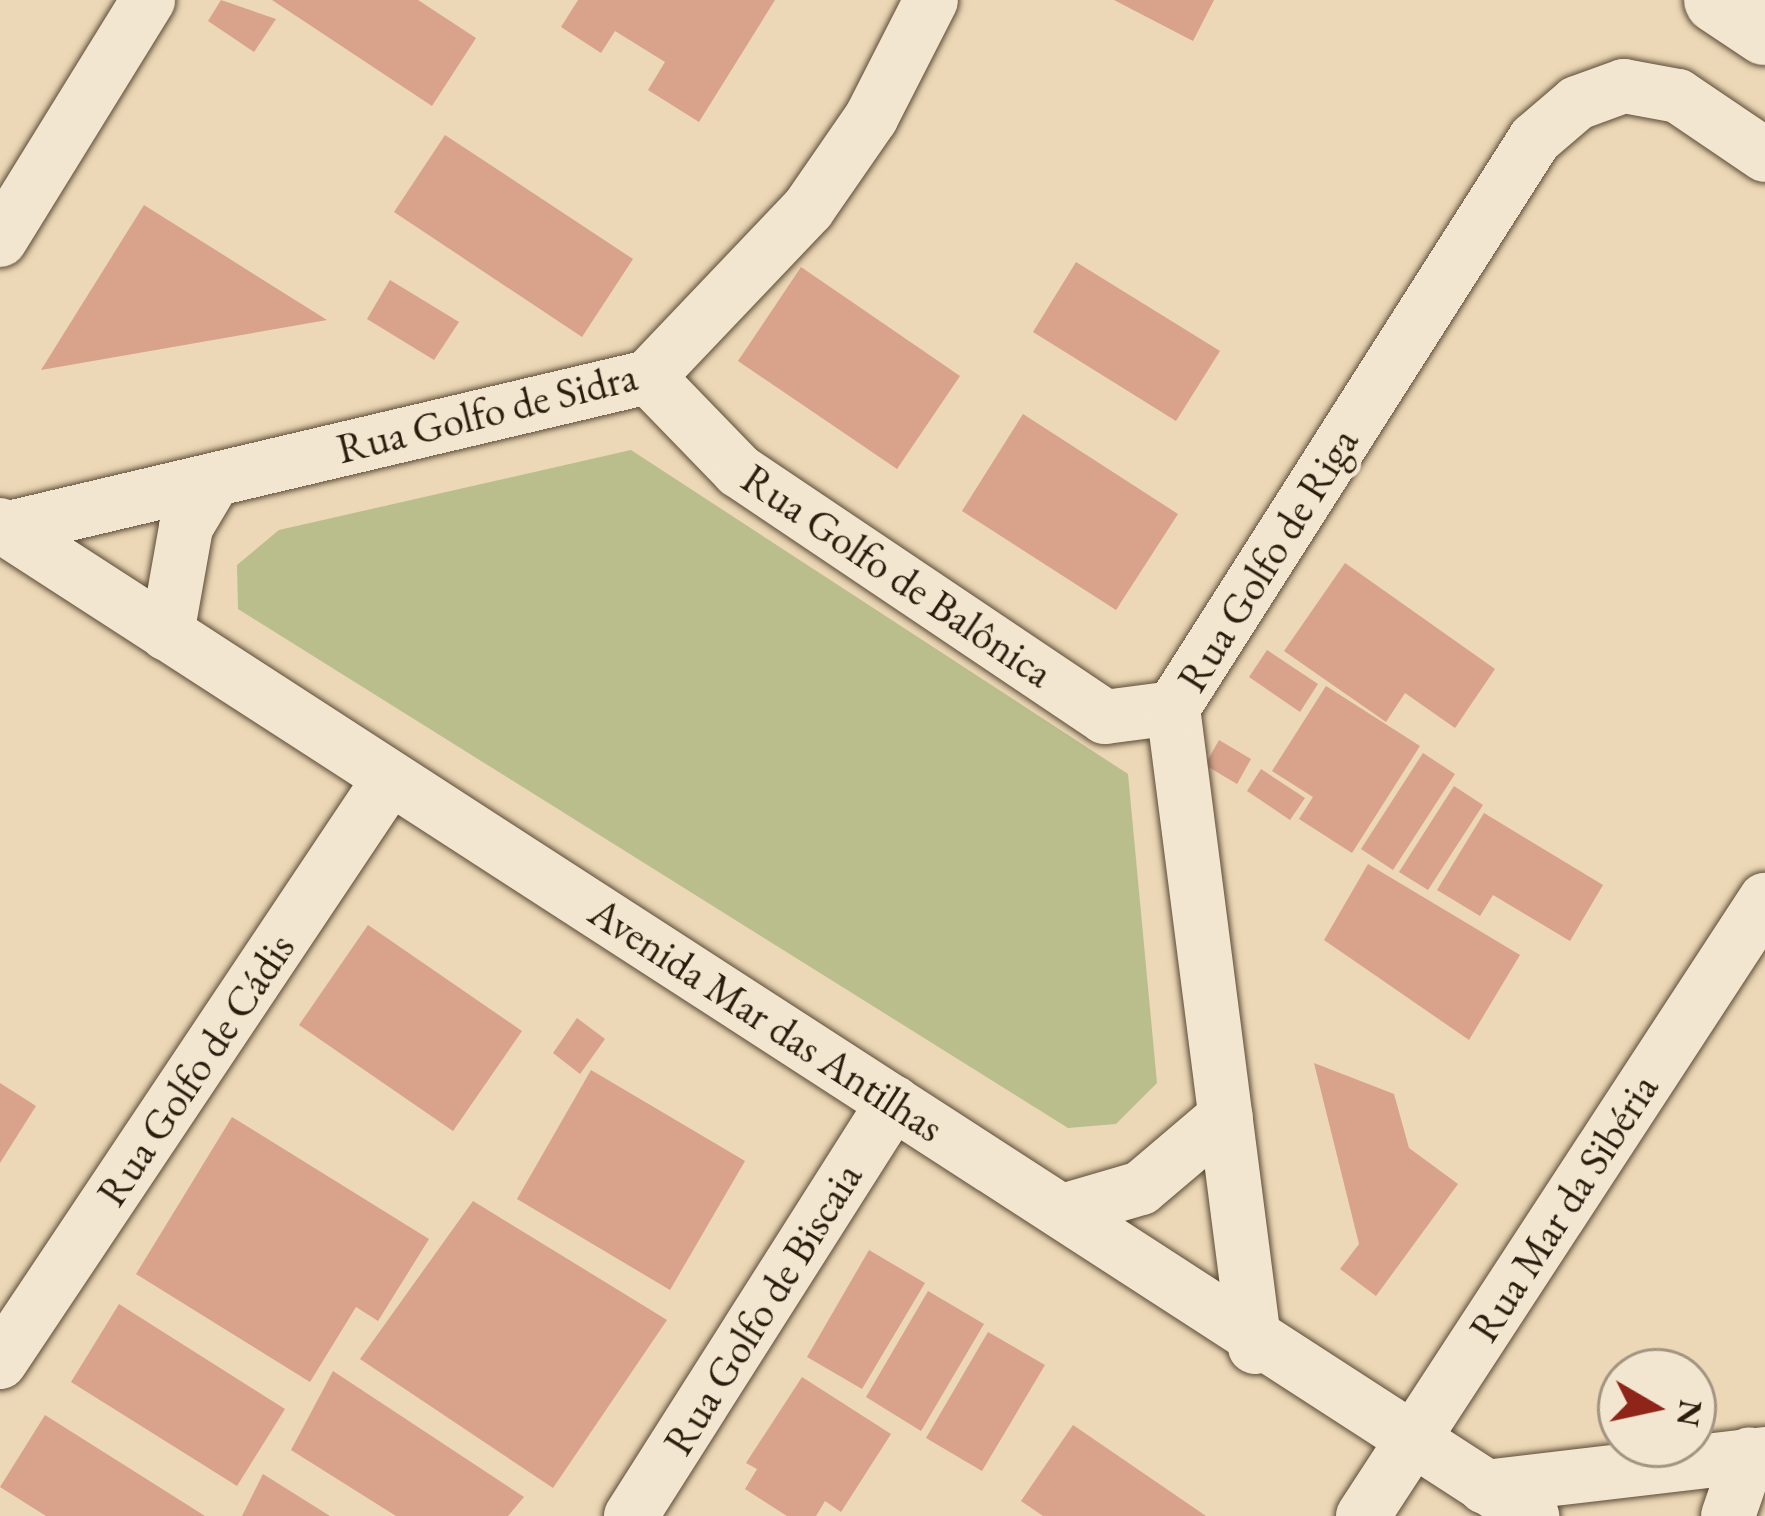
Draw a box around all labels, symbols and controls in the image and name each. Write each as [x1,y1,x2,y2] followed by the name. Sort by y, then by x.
[332,351,642,475] street label: Rua Golfo de Sidra
[1167,419,1369,701] street label: Rua Golfo de Riga
[732,453,1062,699] street label: Rua Golfo de Balônica
[580,887,952,1153] street label: Avenida Mar das Antilhas
[86,924,306,1216] street label: Rua Golfo de Cádis
[1459,1065,1669,1351] street label: Rua Mar da Sibéria
[653,1154,873,1464] street label: Rua Golfo de Biscaia
[1597,1348,1717,1468] north arrow
[1667,1397,1713,1430] text: N

